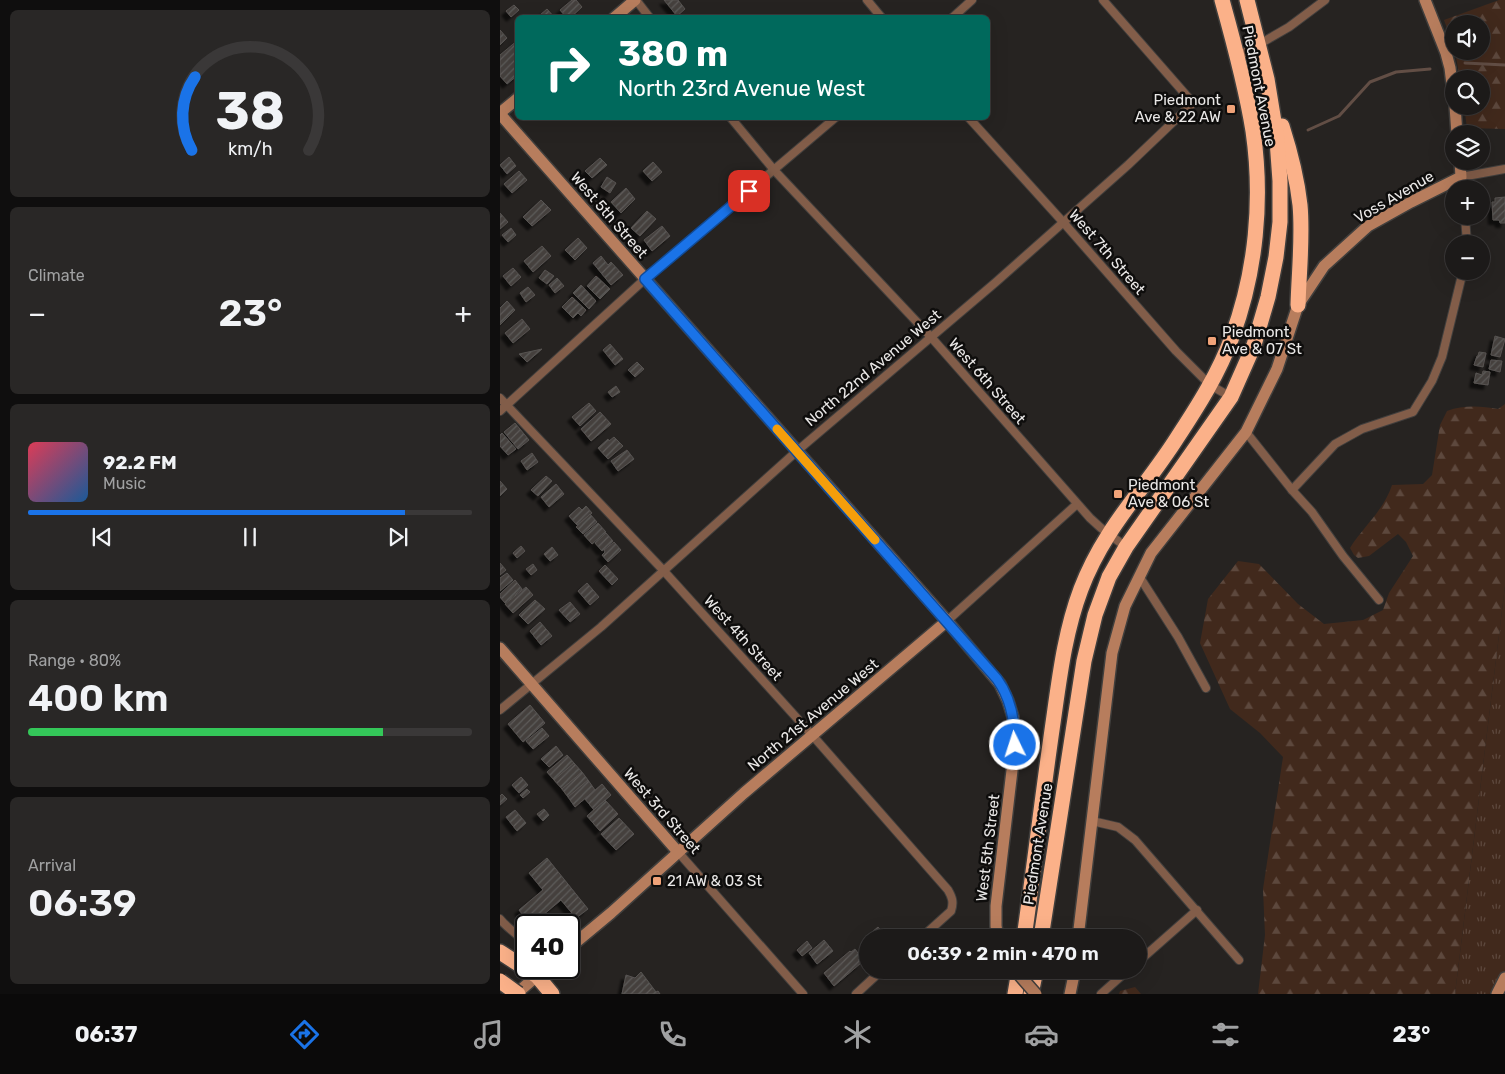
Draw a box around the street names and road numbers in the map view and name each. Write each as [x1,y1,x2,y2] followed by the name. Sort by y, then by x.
[1238,24,1280,148] street label: Piedmont Avenue
[1351,167,1437,227] street label: Voss Avenue
[567,168,651,262] street label: West 5th Street
[1065,206,1149,298] street label: West 7th Street
[801,306,945,430] street label: North 22nd Avenue West
[945,334,1029,428] street label: West 6th Street
[700,592,786,684] street label: West 4th Street
[744,655,882,775] street label: North 21st Avenue West
[620,764,704,858] street label: West 3rd Street
[1019,782,1057,906] street label: Piedmont Avenue
[972,793,1004,903] street label: West 5th Street

